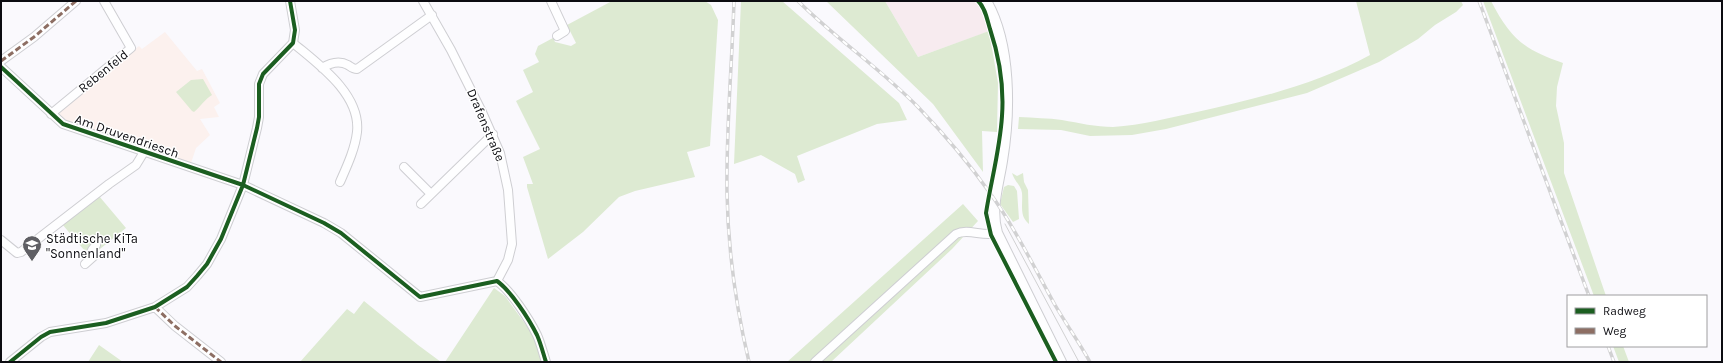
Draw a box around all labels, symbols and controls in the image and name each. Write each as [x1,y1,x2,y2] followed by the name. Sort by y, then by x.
[75,46,131,96] street label: Rebenfeld
[464,86,508,164] street label: Drafenstraße
[73,111,181,161] street label: Am Druvendriesch
[46,231,138,261] place label: Städtische KiTa "Sonnenland"
[21,234,43,262] school or university icon: Städtische KiTa "Sonnenland"
[1567,295,1707,347] legend
[1603,304,1646,318] text: Radweg
[1603,324,1627,338] text: Weg

